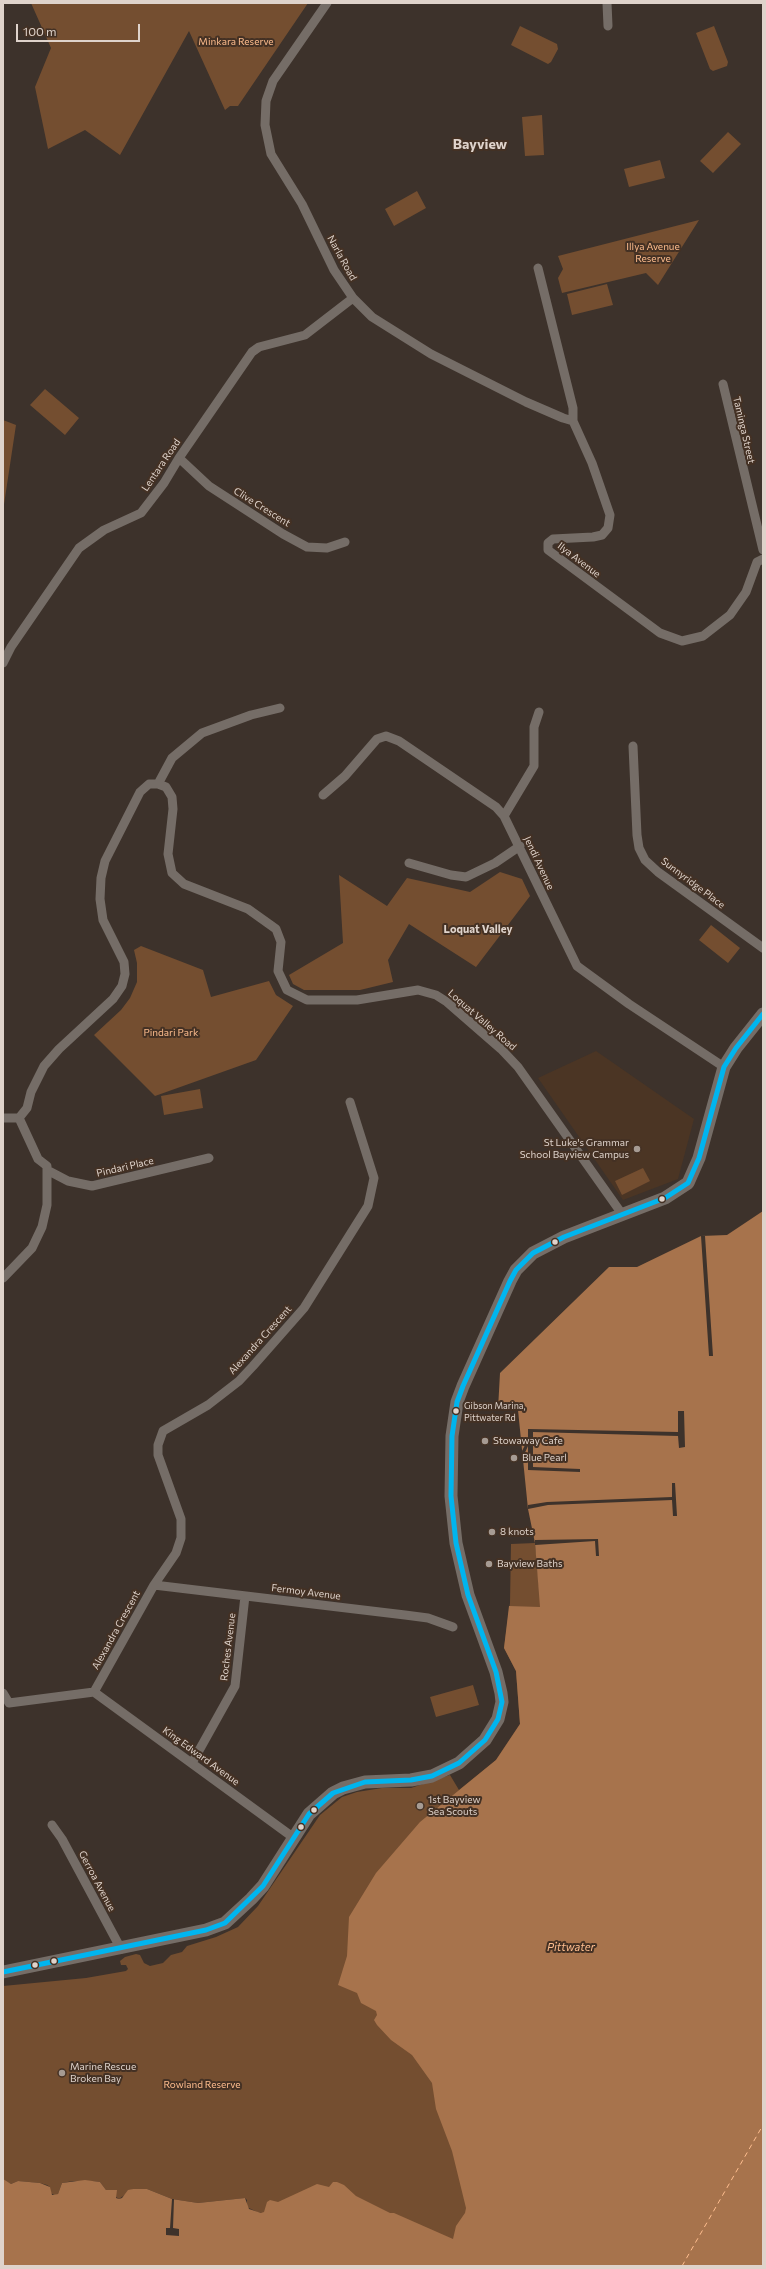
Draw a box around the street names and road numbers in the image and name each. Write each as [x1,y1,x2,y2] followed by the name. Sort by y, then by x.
[325,233,359,283] street label: Narla Road
[730,395,758,465] street label: Taminga Street
[139,437,183,493] street label: Lentara Road
[231,485,293,529] street label: Clive Crescent
[555,540,603,580] street label: Ilya Avenue
[521,834,557,892] street label: Jendi Avenue
[659,855,727,911] street label: Sunnyridge Place
[445,987,519,1053] street label: Loquat Valley Road
[95,1155,155,1179] street label: Pindari Place
[226,1303,294,1377] street label: Alexandra Crescent
[271,1582,341,1602] street label: Fermoy Avenue
[89,1588,143,1672] street label: Alexandra Crescent
[218,1612,238,1682] street label: Roches Avenue
[160,1724,242,1788] street label: King Edward Avenue
[76,1849,118,1913] street label: Gerroa Avenue

